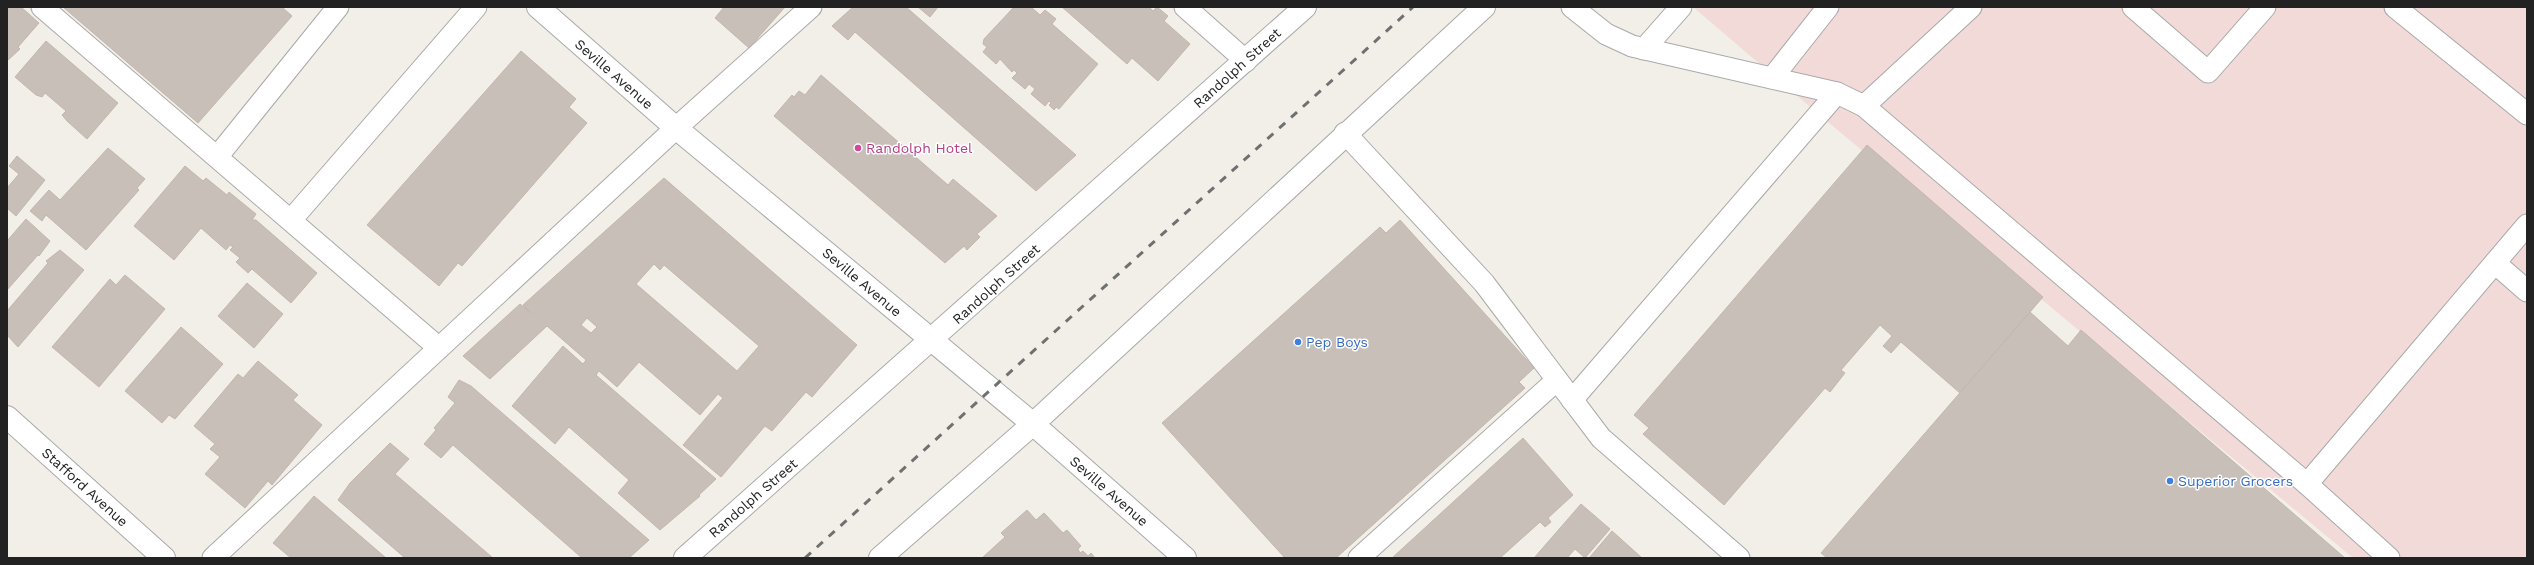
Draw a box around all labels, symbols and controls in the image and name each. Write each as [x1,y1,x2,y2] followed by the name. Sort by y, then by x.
[1190,25,1284,111] street label: Randolph Street
[572,36,656,112] street label: Seville Avenue
[866,140,973,156] place label: Randolph Hotel
[853,143,863,153] marker: Randolph Hotel
[949,241,1043,327] street label: Randolph Street
[819,244,905,320] street label: Seville Avenue
[1306,334,1368,350] place label: Pep Boys
[1293,337,1303,347] marker: Pep Boys
[39,444,131,530] street label: Stafford Avenue
[1067,453,1151,529] street label: Seville Avenue
[706,455,801,541] street label: Randolph Street
[2178,473,2293,489] place label: Superior Grocers
[2165,476,2175,486] marker: Superior Grocers

